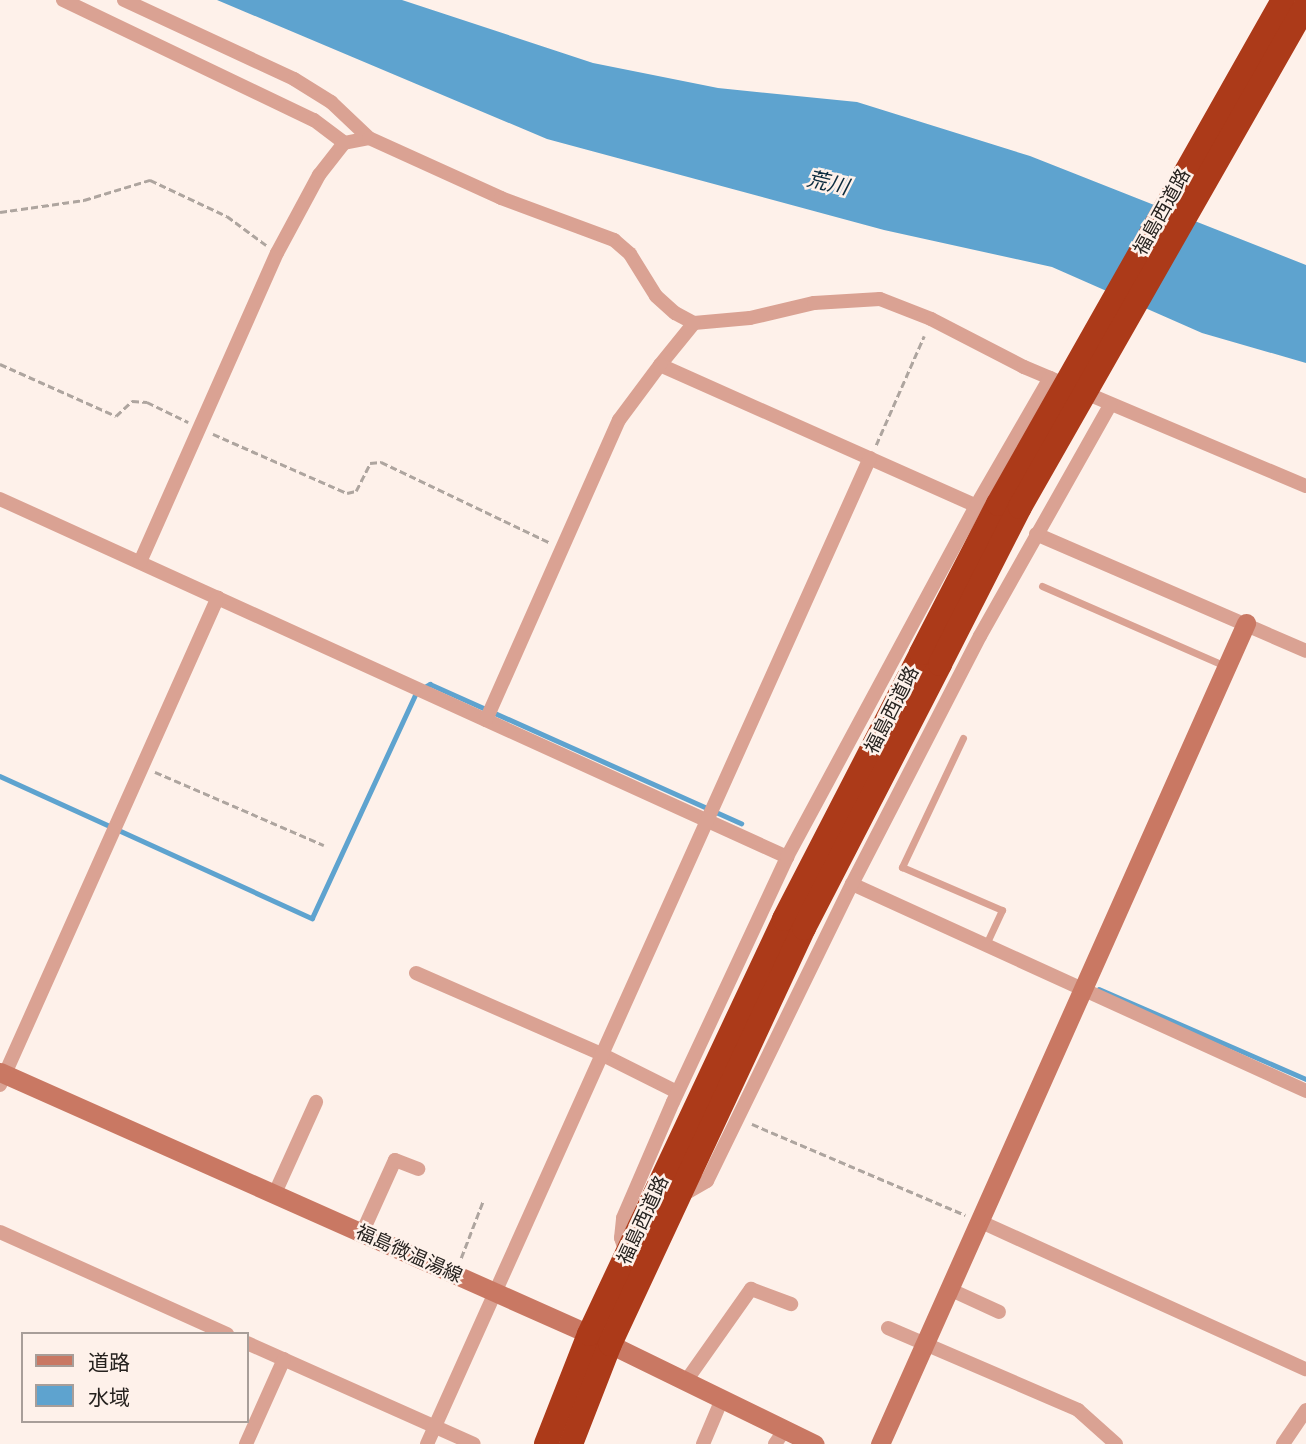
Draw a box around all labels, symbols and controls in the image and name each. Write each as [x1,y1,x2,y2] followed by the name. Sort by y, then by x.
[805,165,851,199] water label: 荒川
[1129,165,1195,259] street label: 福島西道路
[860,663,924,757] street label: 福島西道路
[613,1172,673,1268] street label: 福島西道路
[352,1220,466,1288] street label: 福島微温湯線
[21,1332,248,1423] legend
[88,1348,130,1376] text: 道路
[88,1383,130,1411] text: 水域

